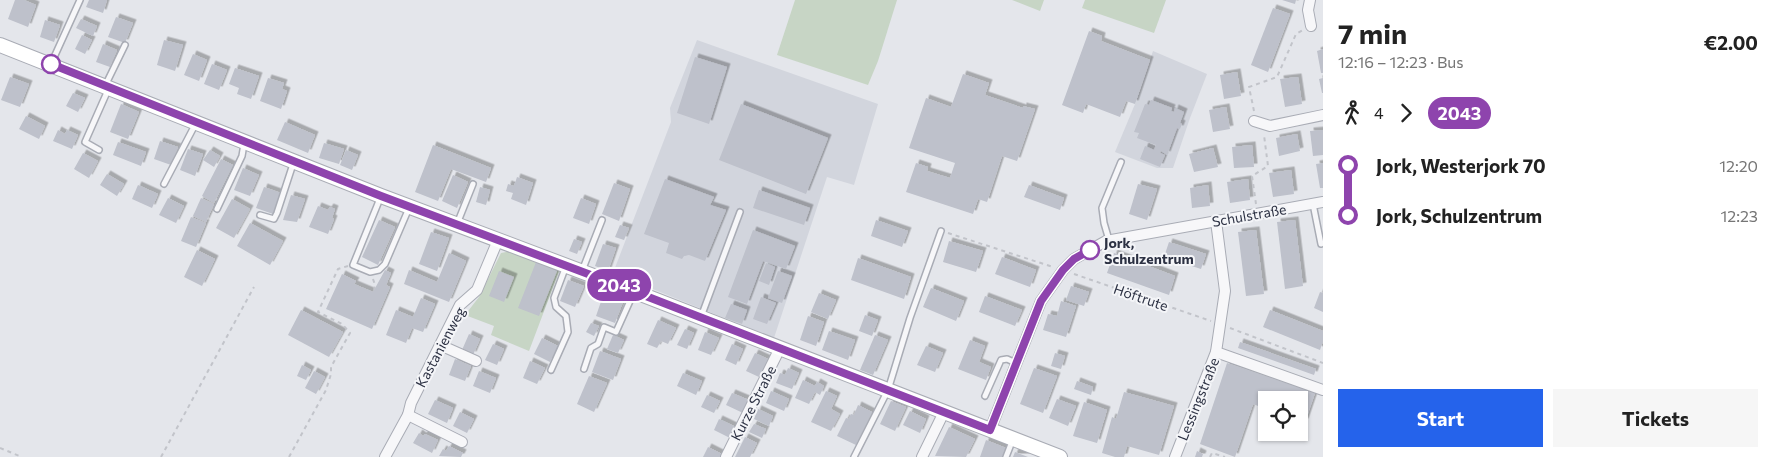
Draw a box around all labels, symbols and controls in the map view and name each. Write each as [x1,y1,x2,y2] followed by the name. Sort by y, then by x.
[1338,16,1407,50] text: 7 min
[1704,31,1758,54] text: €2.00
[1338,52,1464,71] text: 12:16 – 12:23 · Bus
[41,54,61,74] unlabelled marker
[1338,99,1366,127] icon: walk
[1392,99,1420,127] icon: forward
[1438,102,1481,124] text: 2043
[1374,103,1384,122] text: 4
[1376,154,1546,177] text: Jork, Westerjork 70
[1719,156,1758,175] text: 12:20
[1210,200,1288,230] street label: Schulstraße
[1376,204,1542,227] text: Jork, Schulzentrum
[1721,206,1758,225] text: 12:23
[1104,234,1194,267] place label: Jork, Schulzentrum
[1080,240,1100,260] marker: Jork, Schulzentrum
[584,269,654,301] line badge: 2043
[597,274,641,296] text: 2043
[1112,280,1170,314] street label: Höftrute
[412,303,469,390] street label: Kastanienweg
[1174,355,1222,443] street label: Lessingstraße
[727,363,779,443] street label: Kurze Straße
[1338,389,1543,447] button: Start
[1553,389,1758,447] button: Tickets
[1258,391,1308,441] map controls
[1258,391,1308,441] button: locate

